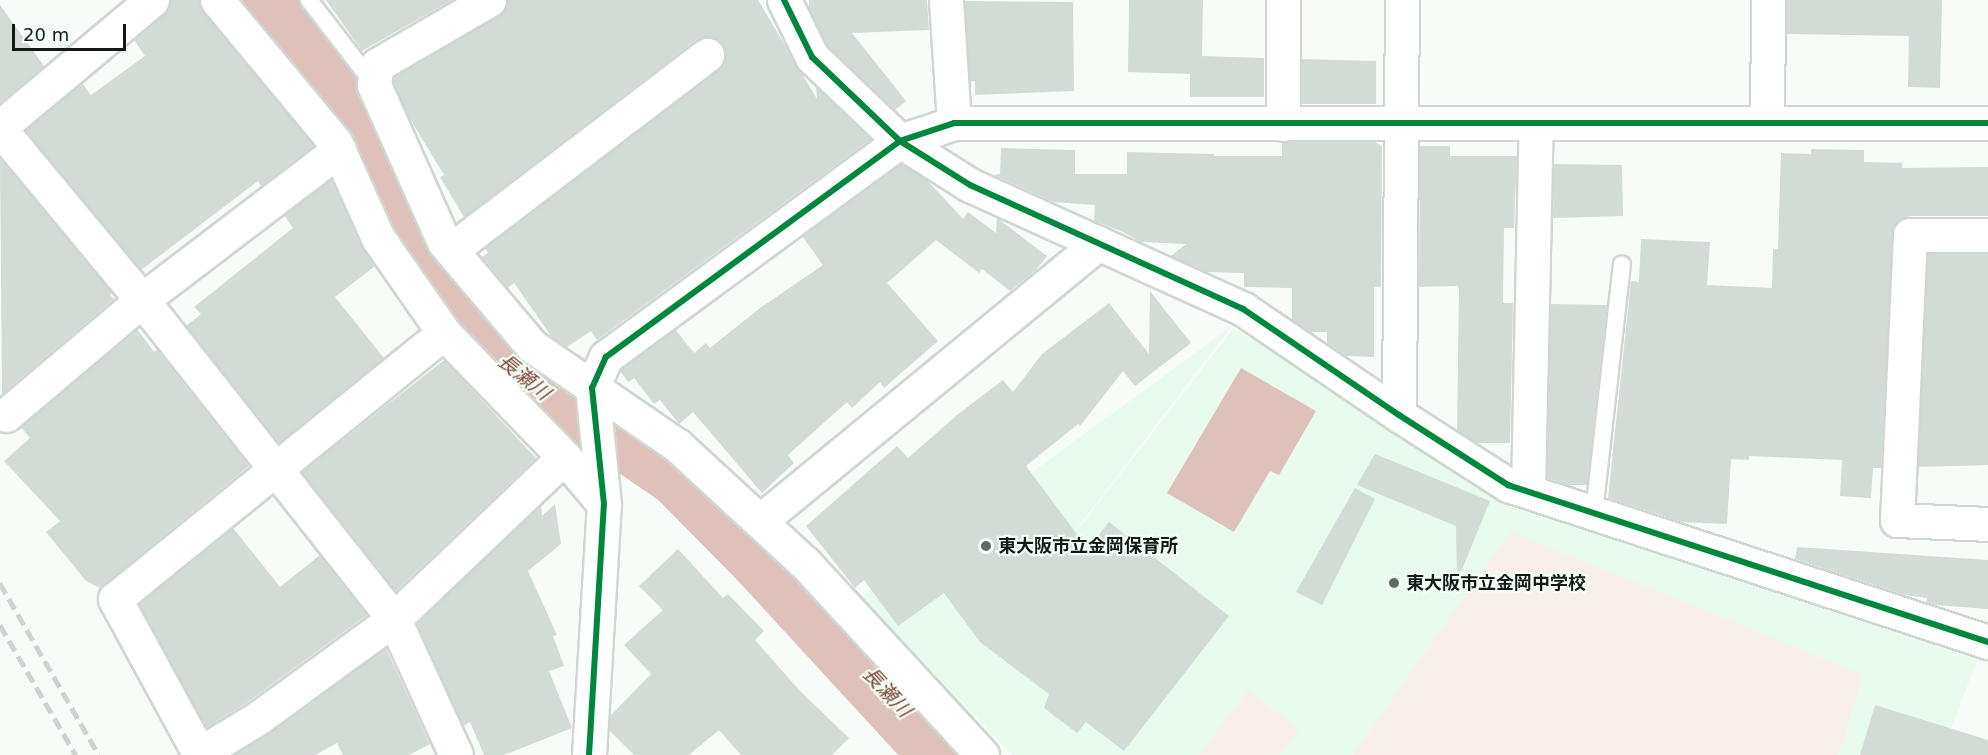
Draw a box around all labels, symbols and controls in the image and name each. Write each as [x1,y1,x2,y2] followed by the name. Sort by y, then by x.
[15,12,129,50] scale bar
[23,24,69,45] text: 20 m
[493,349,555,405] water label: 長瀬川
[998,535,1178,557] place label: 東大阪市立金岡保育所
[979,539,993,553] marker: 東大阪市立金岡保育所
[1406,572,1586,594] place label: 東大阪市立金岡中学校
[1387,576,1401,590] marker: 東大阪市立金岡中学校
[858,662,916,722] water label: 長瀬川

